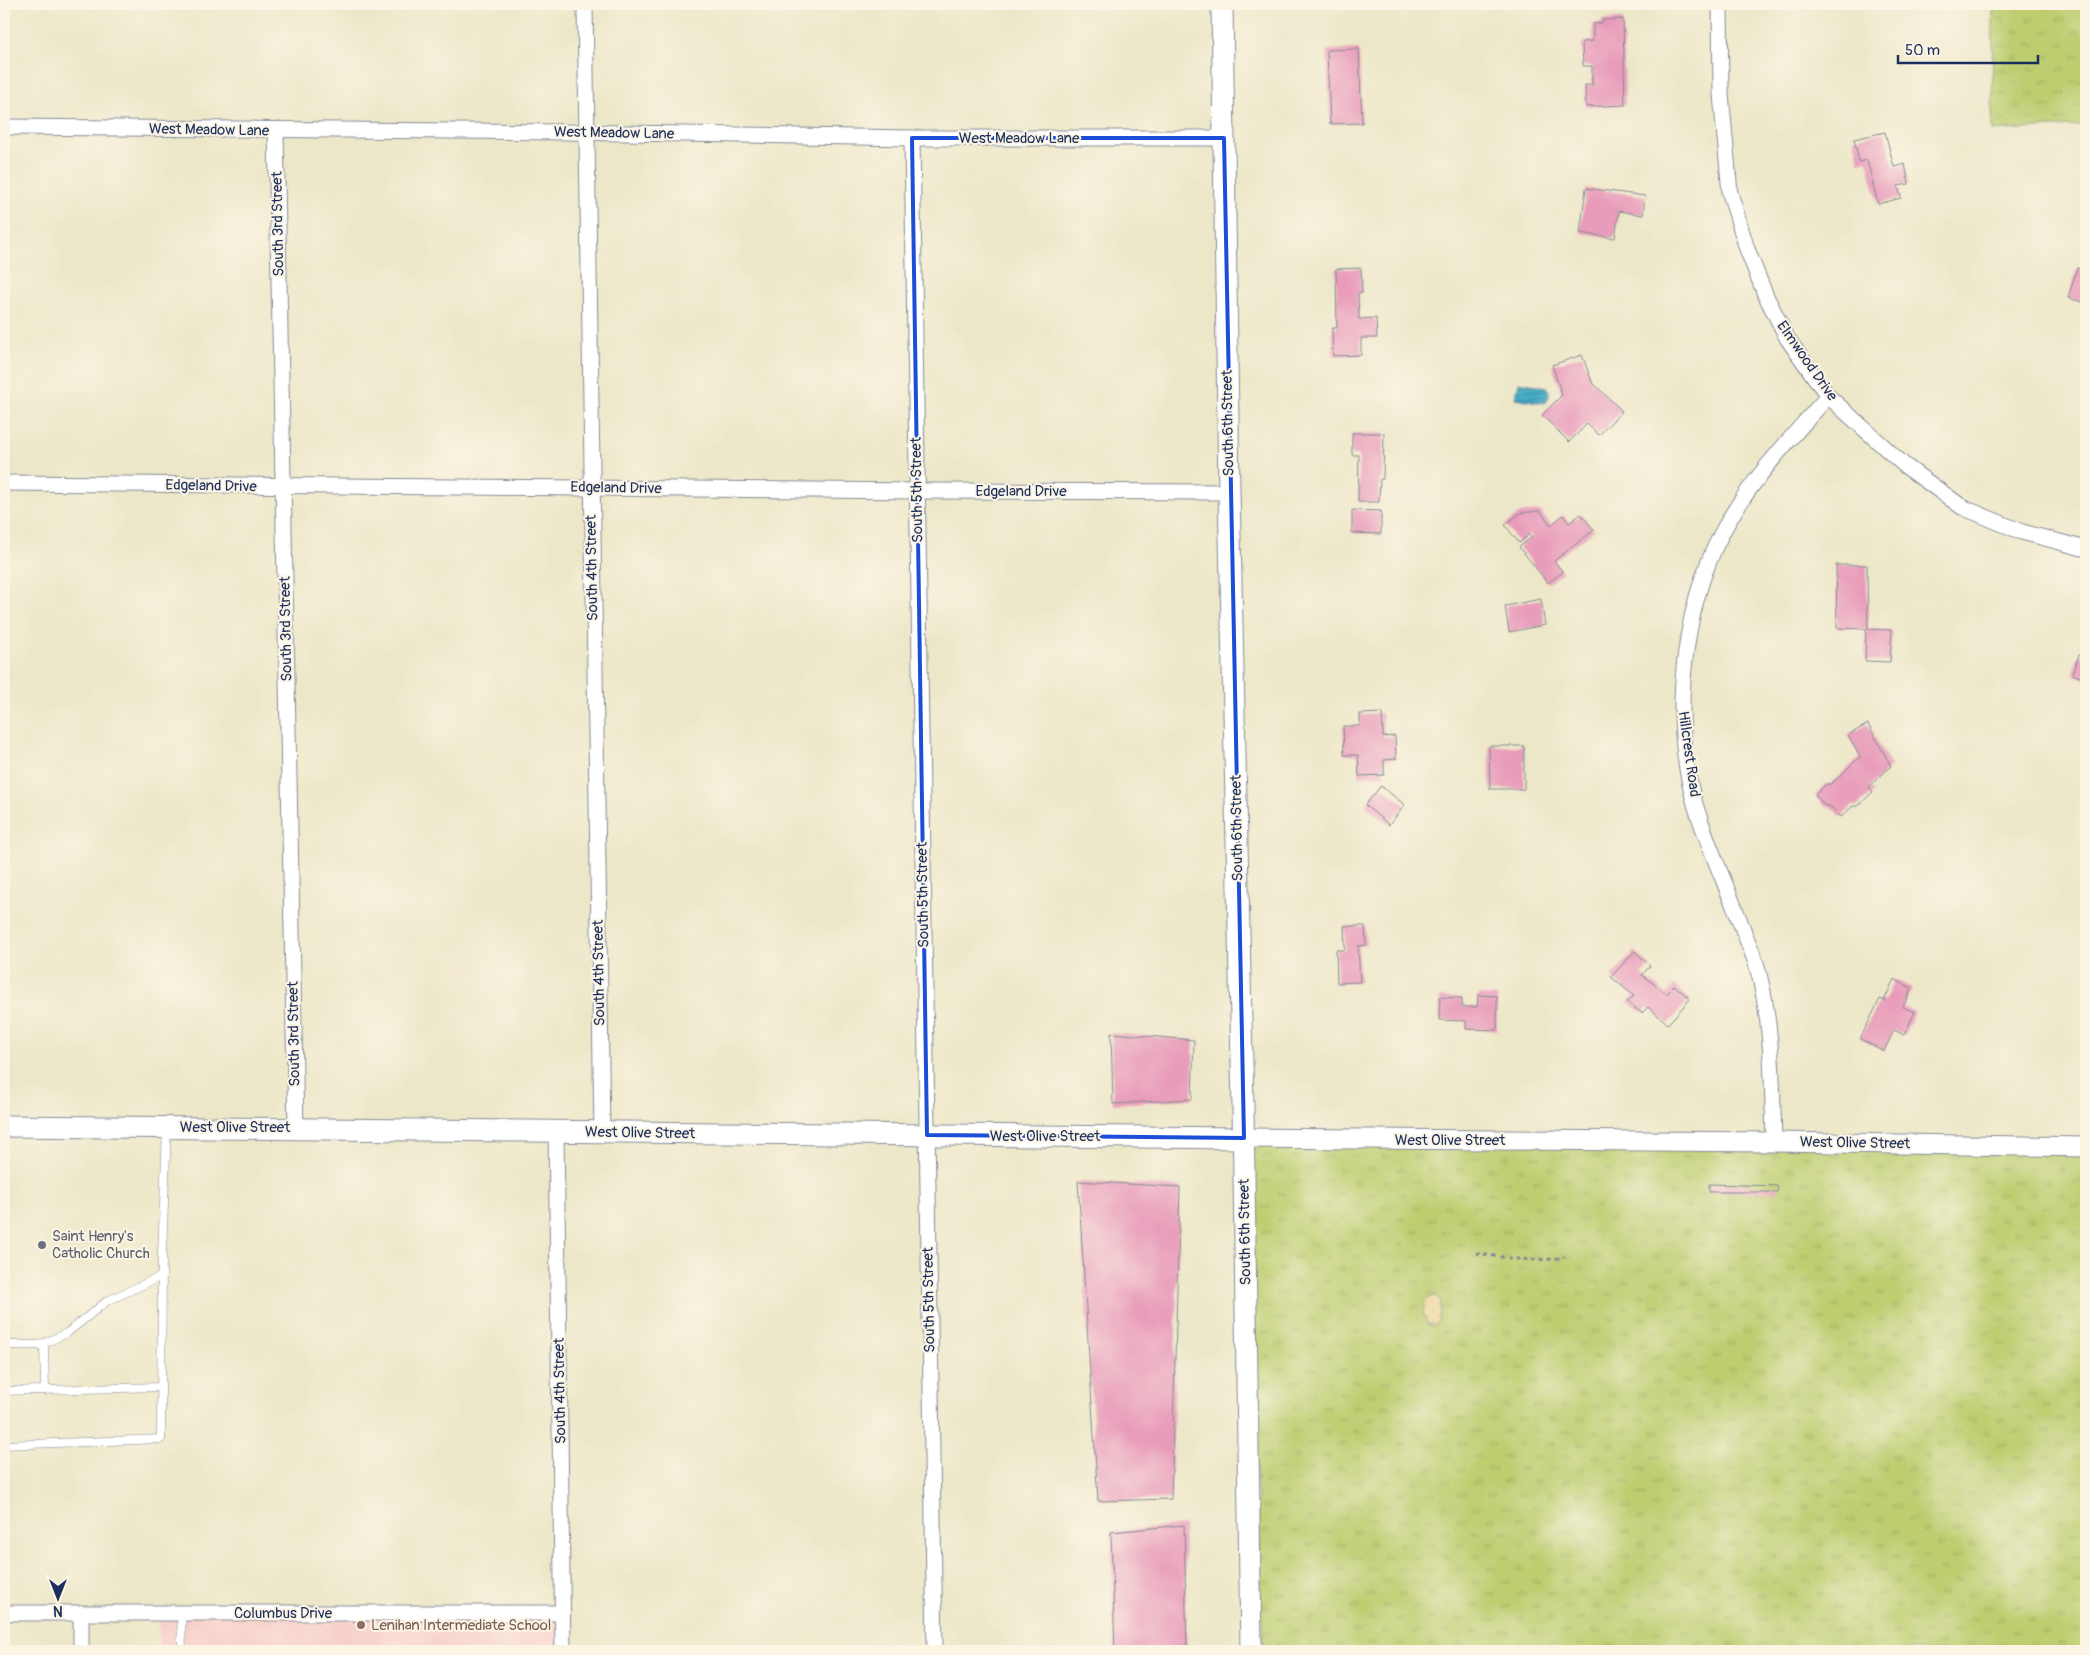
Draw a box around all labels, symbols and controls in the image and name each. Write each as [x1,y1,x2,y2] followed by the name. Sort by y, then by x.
[1898,32,2038,64] scale bar
[1905,41,1940,60] text: 50 m
[149,119,270,141] street label: West Meadow Lane
[554,122,675,144] street label: West Meadow Lane
[959,129,1080,148] street label: West Meadow Lane
[268,170,288,277] street label: South 3rd Street
[1772,317,1842,405] street label: Elmwood Drive
[1218,369,1238,476] street label: South 6th Street
[907,436,927,543] street label: South 5th Street
[165,476,257,496] street label: Edgeland Drive
[570,478,662,498] street label: Edgeland Drive
[975,482,1067,501] street label: Edgeland Drive
[582,514,602,621] street label: South 4th Street
[276,575,296,682] street label: South 3rd Street
[1674,710,1704,798] street label: Hillcrest Road
[1227,774,1247,881] street label: South 6th Street
[913,841,933,948] street label: South 5th Street
[589,919,609,1026] street label: South 4th Street
[284,980,304,1087] street label: South 3rd Street
[180,1118,291,1137] street label: West Olive Street
[585,1123,696,1143] street label: West Olive Street
[990,1127,1101,1146] street label: West Olive Street
[1395,1131,1506,1150] street label: West Olive Street
[1800,1133,1911,1153] street label: West Olive Street
[1235,1178,1255,1285] street label: South 6th Street
[52,1227,150,1263] place label: Saint Henry's Catholic Church
[36,1239,48,1251] marker: Saint Henry's Catholic Church
[919,1246,939,1353] street label: South 5th Street
[550,1337,570,1444] street label: South 4th Street
[32,1572,82,1622] north arrow
[53,1602,63,1619] text: N
[234,1604,333,1623] street label: Columbus Drive
[371,1616,551,1635] place label: Lenihan Intermediate School
[355,1619,367,1631] marker: Lenihan Intermediate School

